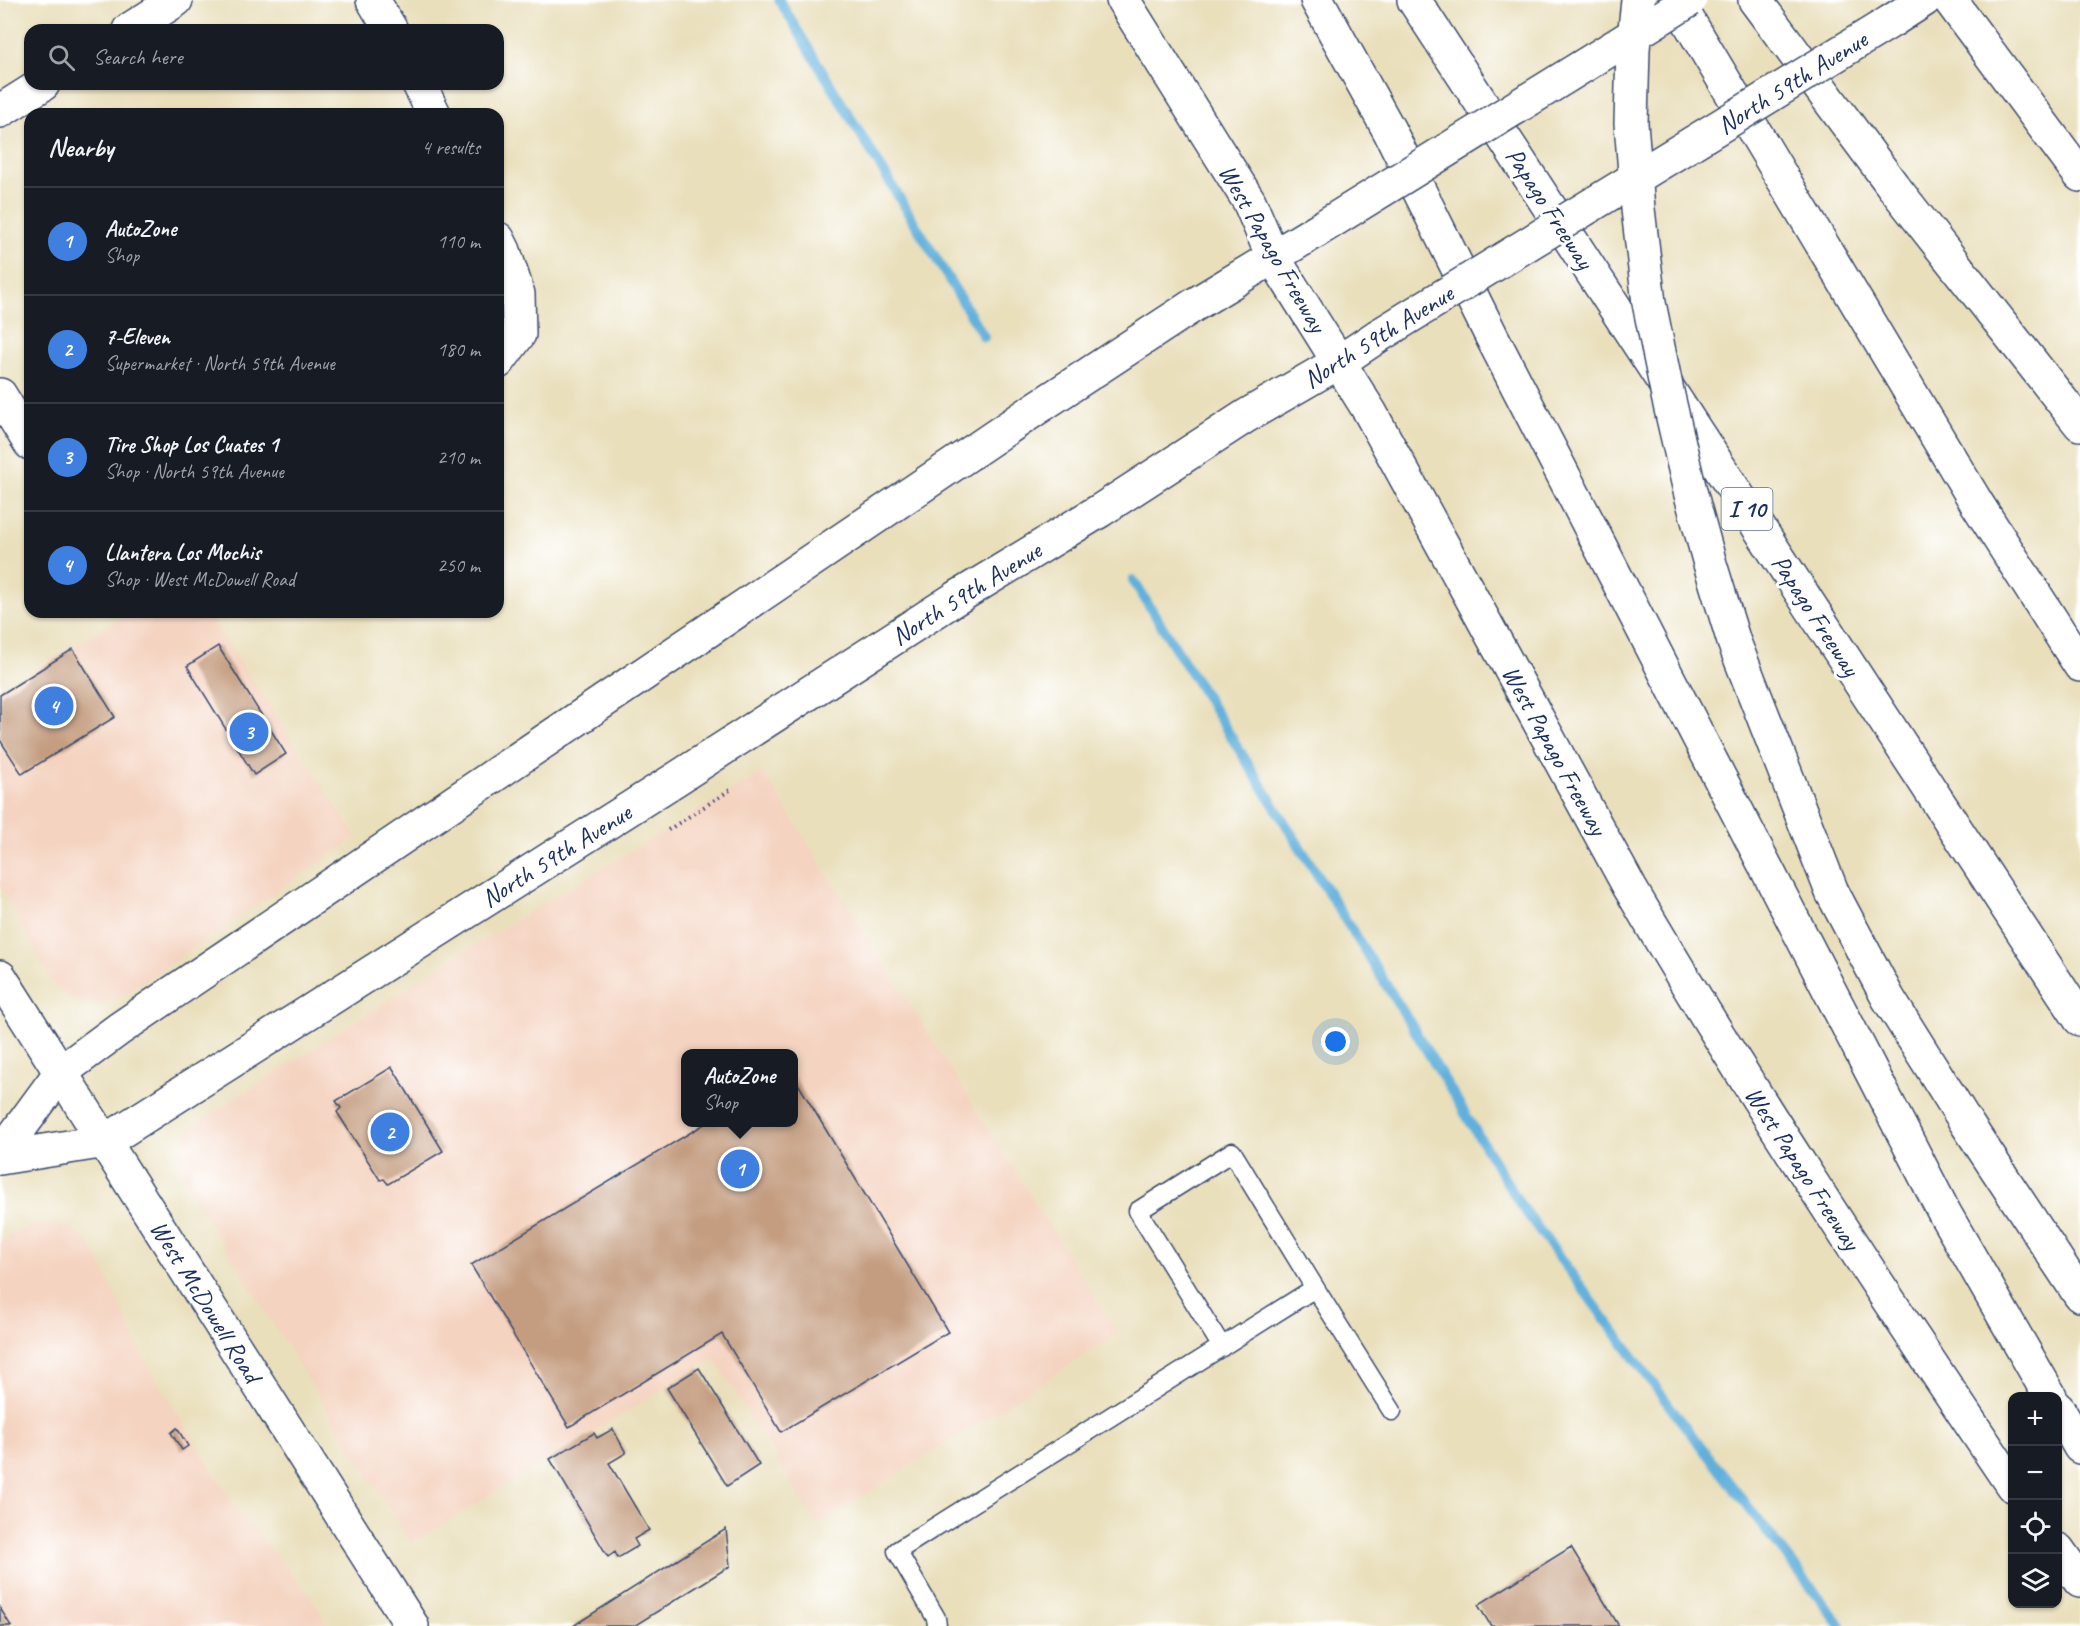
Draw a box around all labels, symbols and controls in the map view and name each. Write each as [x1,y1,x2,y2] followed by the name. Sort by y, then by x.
[1711,22,1875,142] street label: North 59th Avenue
[24,24,504,90] search box
[45,41,78,74] icon: search
[93,43,183,71] text: Search here
[48,131,113,164] text: Nearby
[421,135,480,160] text: 4 results
[1498,141,1602,277] street label: Papago Freeway
[1211,158,1335,340] street label: West Papago Freeway
[105,215,176,243] text: AutoZone
[63,229,72,254] text: 1
[437,229,480,254] text: 110 m
[105,243,139,268] text: Shop
[1297,276,1461,396] street label: North 59th Avenue
[105,323,170,351] text: 7-Eleven
[63,337,72,362] text: 2
[437,337,480,362] text: 180 m
[105,351,335,376] text: Supermarket · North 59th Avenue
[105,431,278,459] text: Tire Shop Los Cuates 1
[63,445,72,470] text: 3
[437,445,480,470] text: 210 m
[105,459,284,484] text: Shop · North 59th Avenue
[1722,488,1772,530] road number: I 10
[885,533,1049,653] street label: North 59th Avenue
[105,539,261,567] text: Llantera Los Mochis
[1764,548,1868,684] street label: Papago Freeway
[63,553,72,578] text: 4
[437,553,480,578] text: 250 m
[105,567,295,592] text: Shop · West McDowell Road
[1494,660,1616,843] street label: West Papago Freeway
[34,684,74,728] pin: 4
[230,710,268,754] pin: 3
[475,795,639,915] street label: North 59th Avenue
[1321,1027,1350,1056] your location
[681,1049,798,1127] popup
[704,1062,775,1090] text: AutoZone
[1737,1080,1869,1258] street label: West Papago Freeway
[704,1090,738,1115] text: Shop
[370,1110,410,1154] pin: 2
[720,1146,760,1192] pin: 1
[143,1214,271,1392] street label: West McDowell Road
[2008,1392,2062,1608] map controls
[2008,1392,2062,1446] button: +
[2008,1446,2062,1500] button: −
[2008,1500,2062,1554] button: locate
[2008,1554,2062,1608] button: layers

